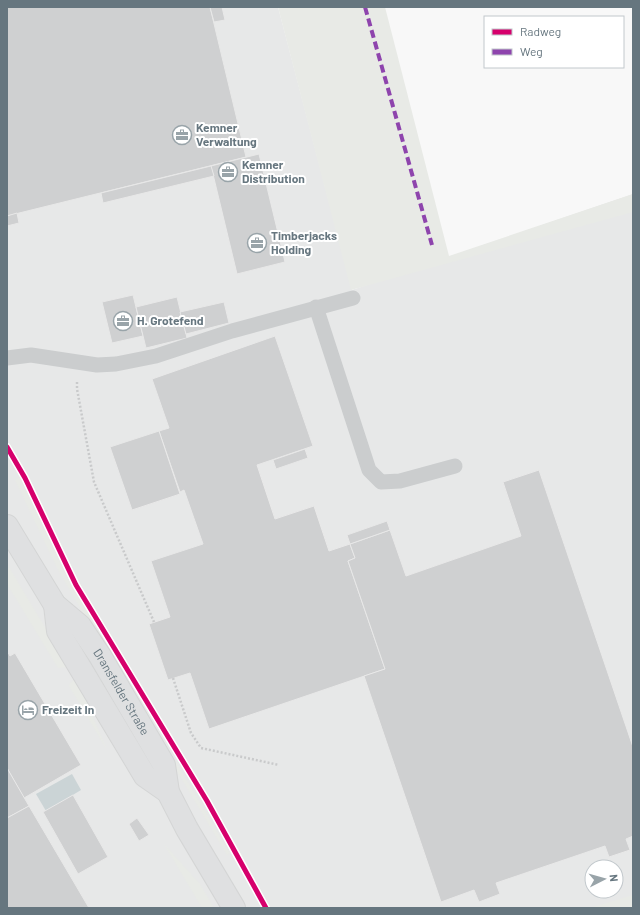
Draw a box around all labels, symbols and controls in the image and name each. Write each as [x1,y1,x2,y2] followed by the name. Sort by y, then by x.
[484,16,624,68] legend
[520,24,561,38] text: Radweg
[520,44,543,58] text: Weg
[196,120,257,148] place label: Kemner Verwaltung
[171,124,193,146] office icon: Kemner Verwaltung
[242,157,305,185] place label: Kemner Distribution
[217,161,239,183] office icon: Kemner Distribution
[271,228,337,256] place label: Timberjacks Holding
[246,232,268,254] office icon: Timberjacks Holding
[112,310,134,332] office icon: H. Grotefend
[137,313,204,327] place label: H. Grotefend
[91,646,153,737] street label: Dransfelder Straße
[17,699,39,721] hotel icon: Freizeit In
[42,702,94,716] place label: Freizeit In
[584,859,624,899] north arrow
[608,874,621,882] text: N

